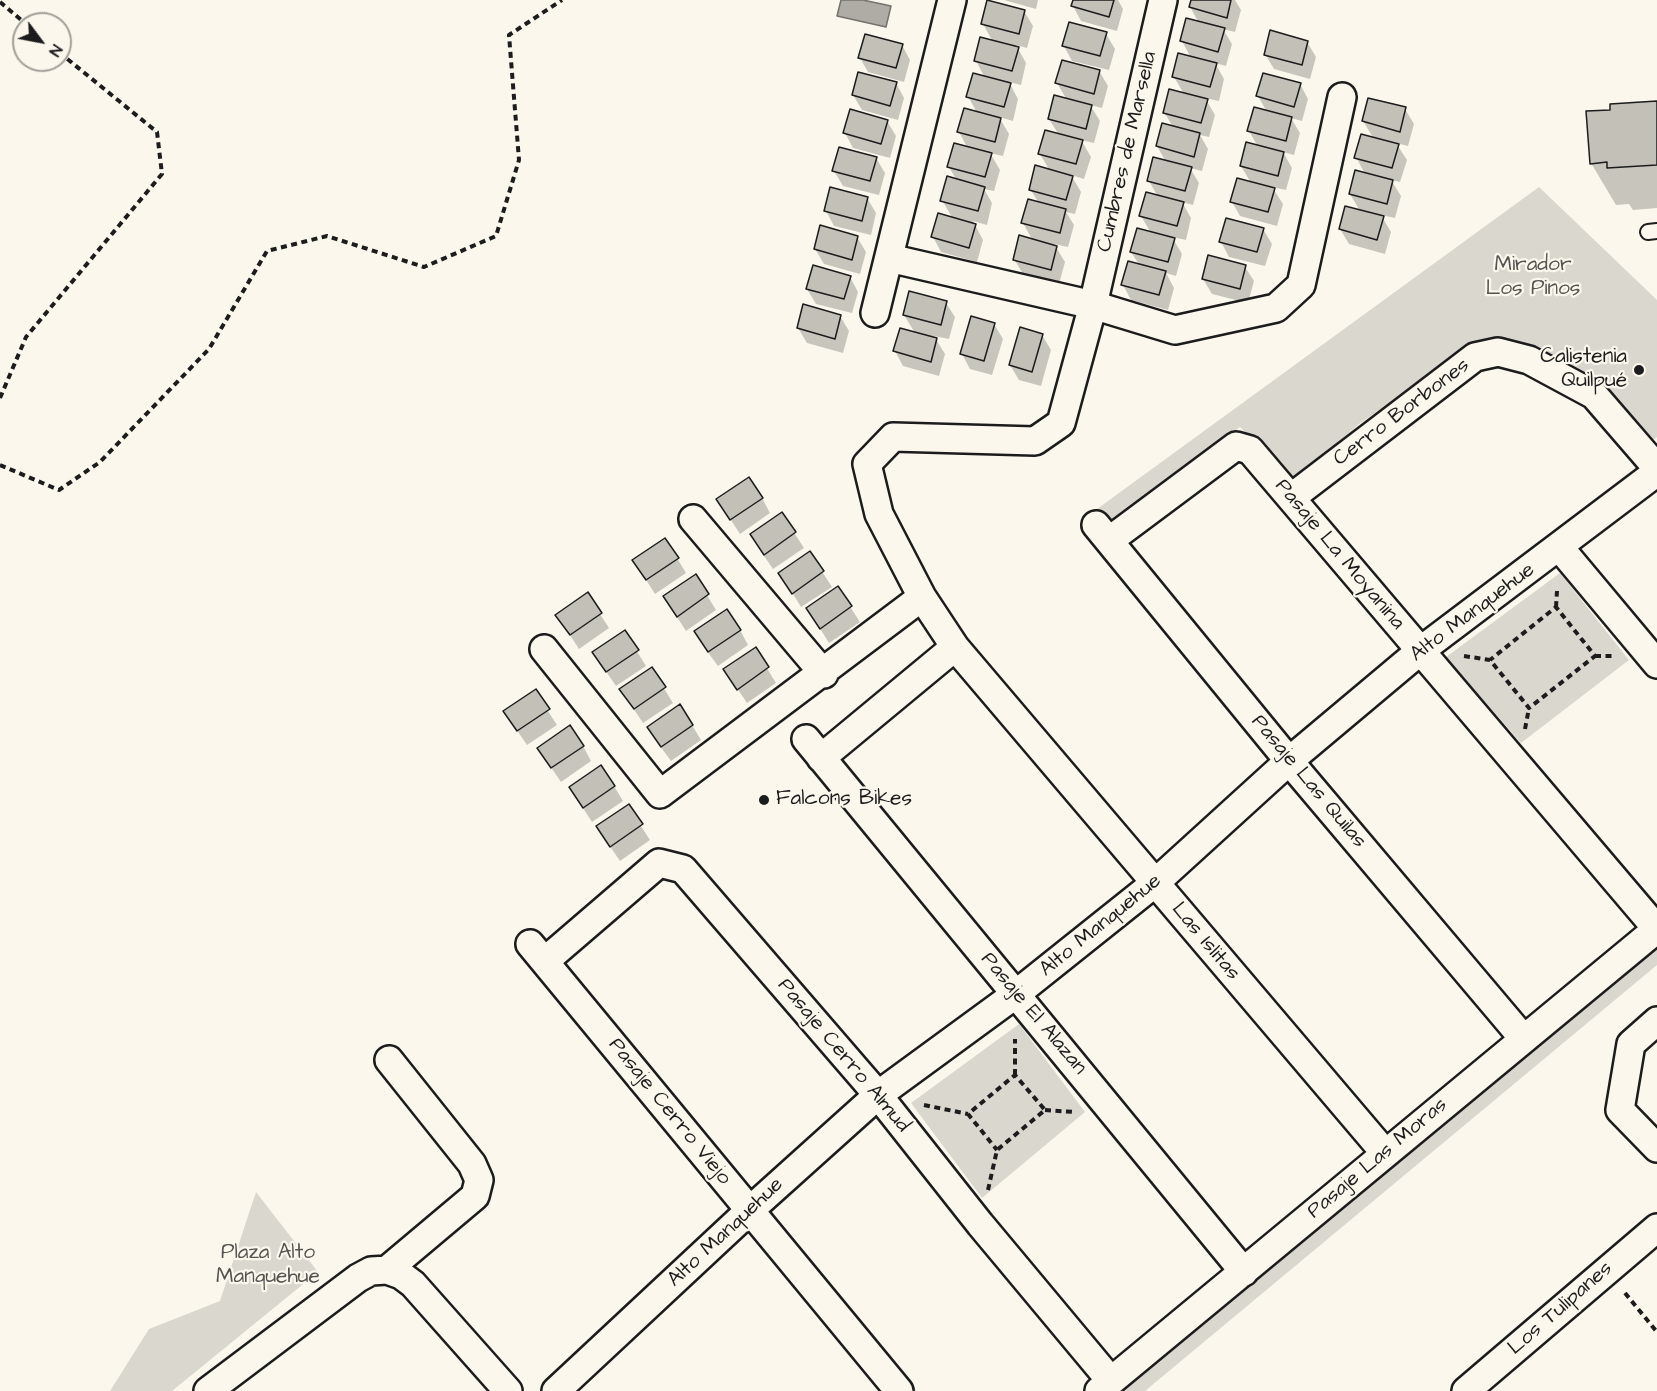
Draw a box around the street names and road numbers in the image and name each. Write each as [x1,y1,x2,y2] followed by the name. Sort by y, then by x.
[1093,49,1163,255] street label: Cumbres de Marsella
[1329,354,1475,472] street label: Cerro Borbones
[1269,475,1409,635] street label: Pasaje La Moyanina
[1406,558,1540,668] street label: Alto Manquehue
[1245,710,1371,854] street label: Pasaje Las Quilas
[1035,869,1167,983] street label: Alto Manquehue
[1165,898,1245,986] street label: Las Islitas
[975,948,1091,1080] street label: Pasaje El Alazan
[771,974,915,1138] street label: Pasaje Cerro Almud
[602,1033,736,1191] street label: Pasaje Cerro Viejo
[1303,1093,1453,1225] street label: Pasaje Las Moras
[663,1173,789,1293] street label: Alto Manquehue
[1504,1257,1618,1361] street label: Los Tulipanes

